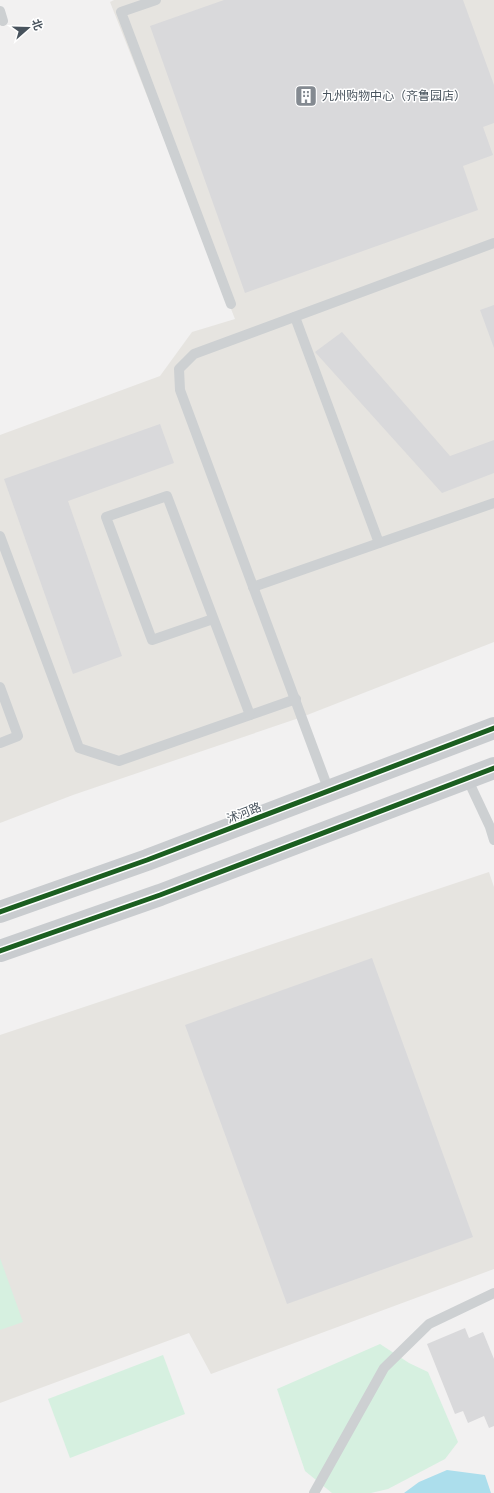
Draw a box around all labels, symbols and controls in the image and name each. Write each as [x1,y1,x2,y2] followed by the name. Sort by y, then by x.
[8,8,48,48] north arrow
[29,17,46,32] text: 北
[293,83,319,109] building icon: 九州购物中心（齐鲁园店）
[322,88,466,103] place label: 九州购物中心（齐鲁园店）
[224,799,263,826] street label: 沭河路

